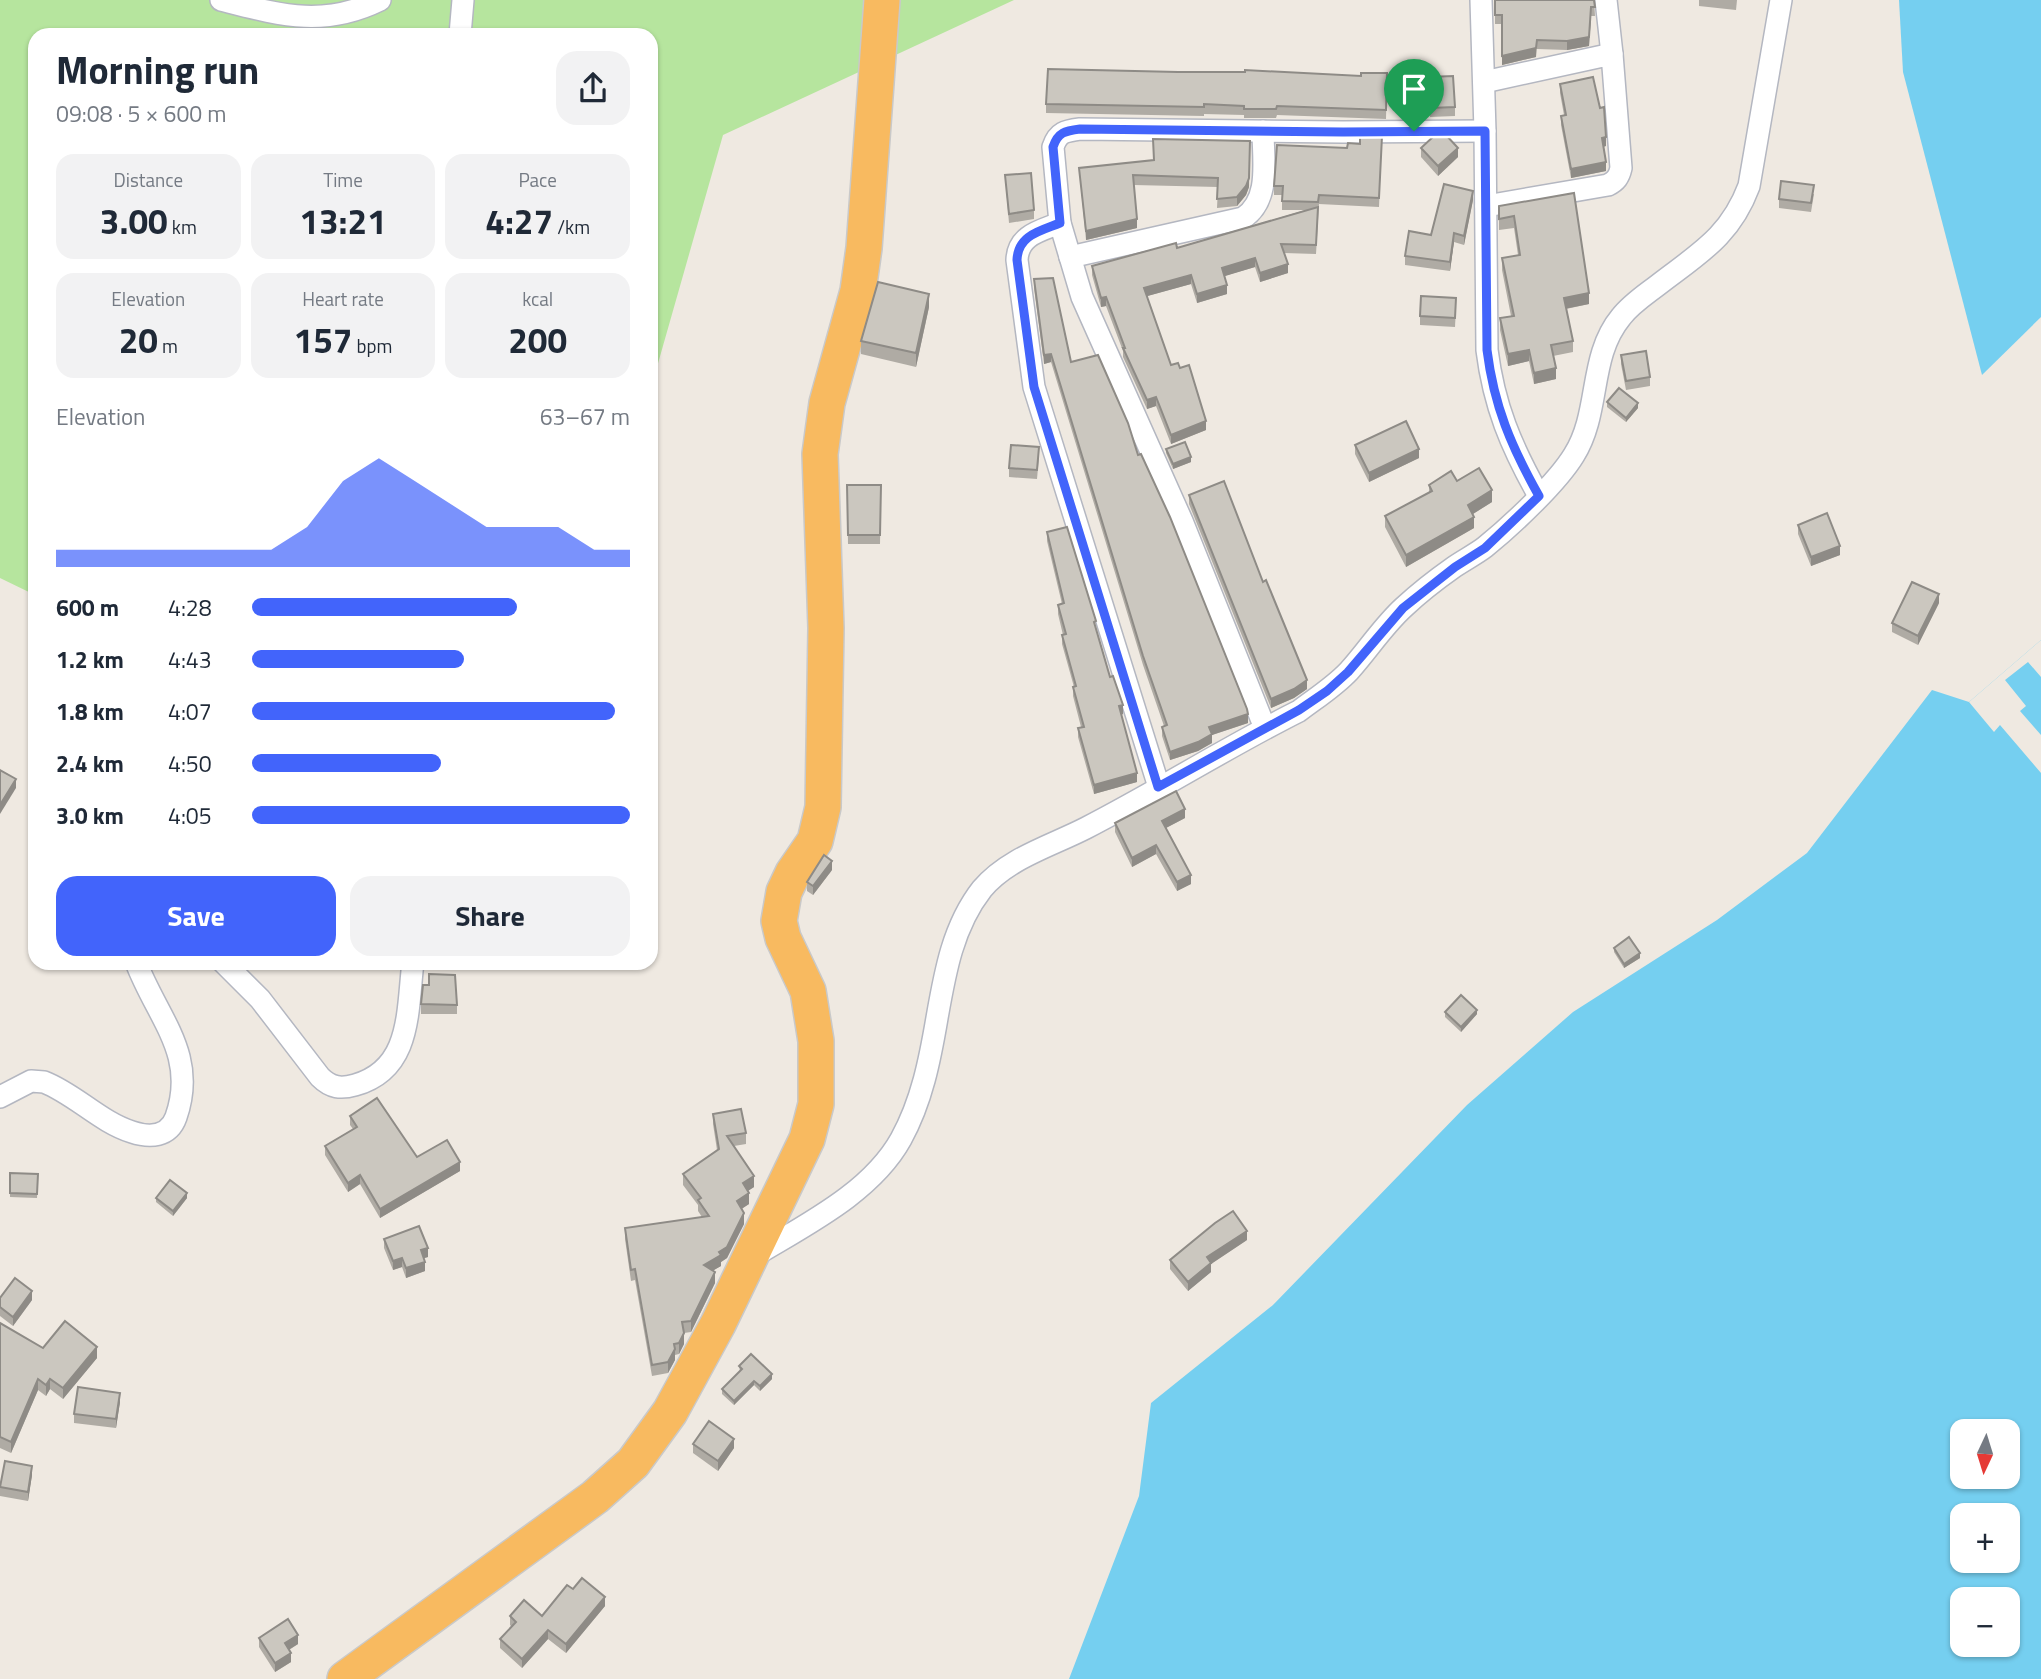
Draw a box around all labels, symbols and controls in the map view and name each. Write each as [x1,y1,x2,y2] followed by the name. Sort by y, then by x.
[56,41,259,99] text: Morning run
[556,51,630,125] button: share
[1384,59,1444,131] pin
[1395,70,1433,108] icon: arrive
[56,96,226,131] text: 09:08 · 5 × 600 m
[114,165,183,194] text: Distance
[323,165,363,194] text: Time
[518,165,557,194] text: Pace
[100,194,168,248] text: 3.00
[299,194,387,248] text: 13:21
[485,194,553,248] text: 4:27
[168,212,197,241] text: km
[553,212,590,241] text: /km
[111,284,185,313] text: Elevation
[302,284,384,313] text: Heart rate
[522,284,553,313] text: kcal
[119,313,158,367] text: 20
[294,313,352,367] text: 157
[508,313,567,367] text: 200
[158,331,178,360] text: m
[352,331,392,360] text: bpm
[56,399,145,434] text: Elevation
[540,399,630,434] text: 63–67 m
[56,590,119,625] text: 600 m
[168,590,212,625] text: 4:28
[56,642,124,677] text: 1.2 km
[168,642,212,677] text: 4:43
[56,694,124,729] text: 1.8 km
[168,694,212,729] text: 4:07
[56,746,124,781] text: 2.4 km
[168,746,212,781] text: 4:50
[56,798,124,833] text: 3.0 km
[168,798,212,833] text: 4:05
[56,876,336,956] button: Save
[350,876,630,956] button: Share
[1950,1419,2020,1489] north arrow
[1950,1419,2020,1657] map controls
[1950,1503,2020,1573] button: +
[1950,1587,2020,1657] button: −

